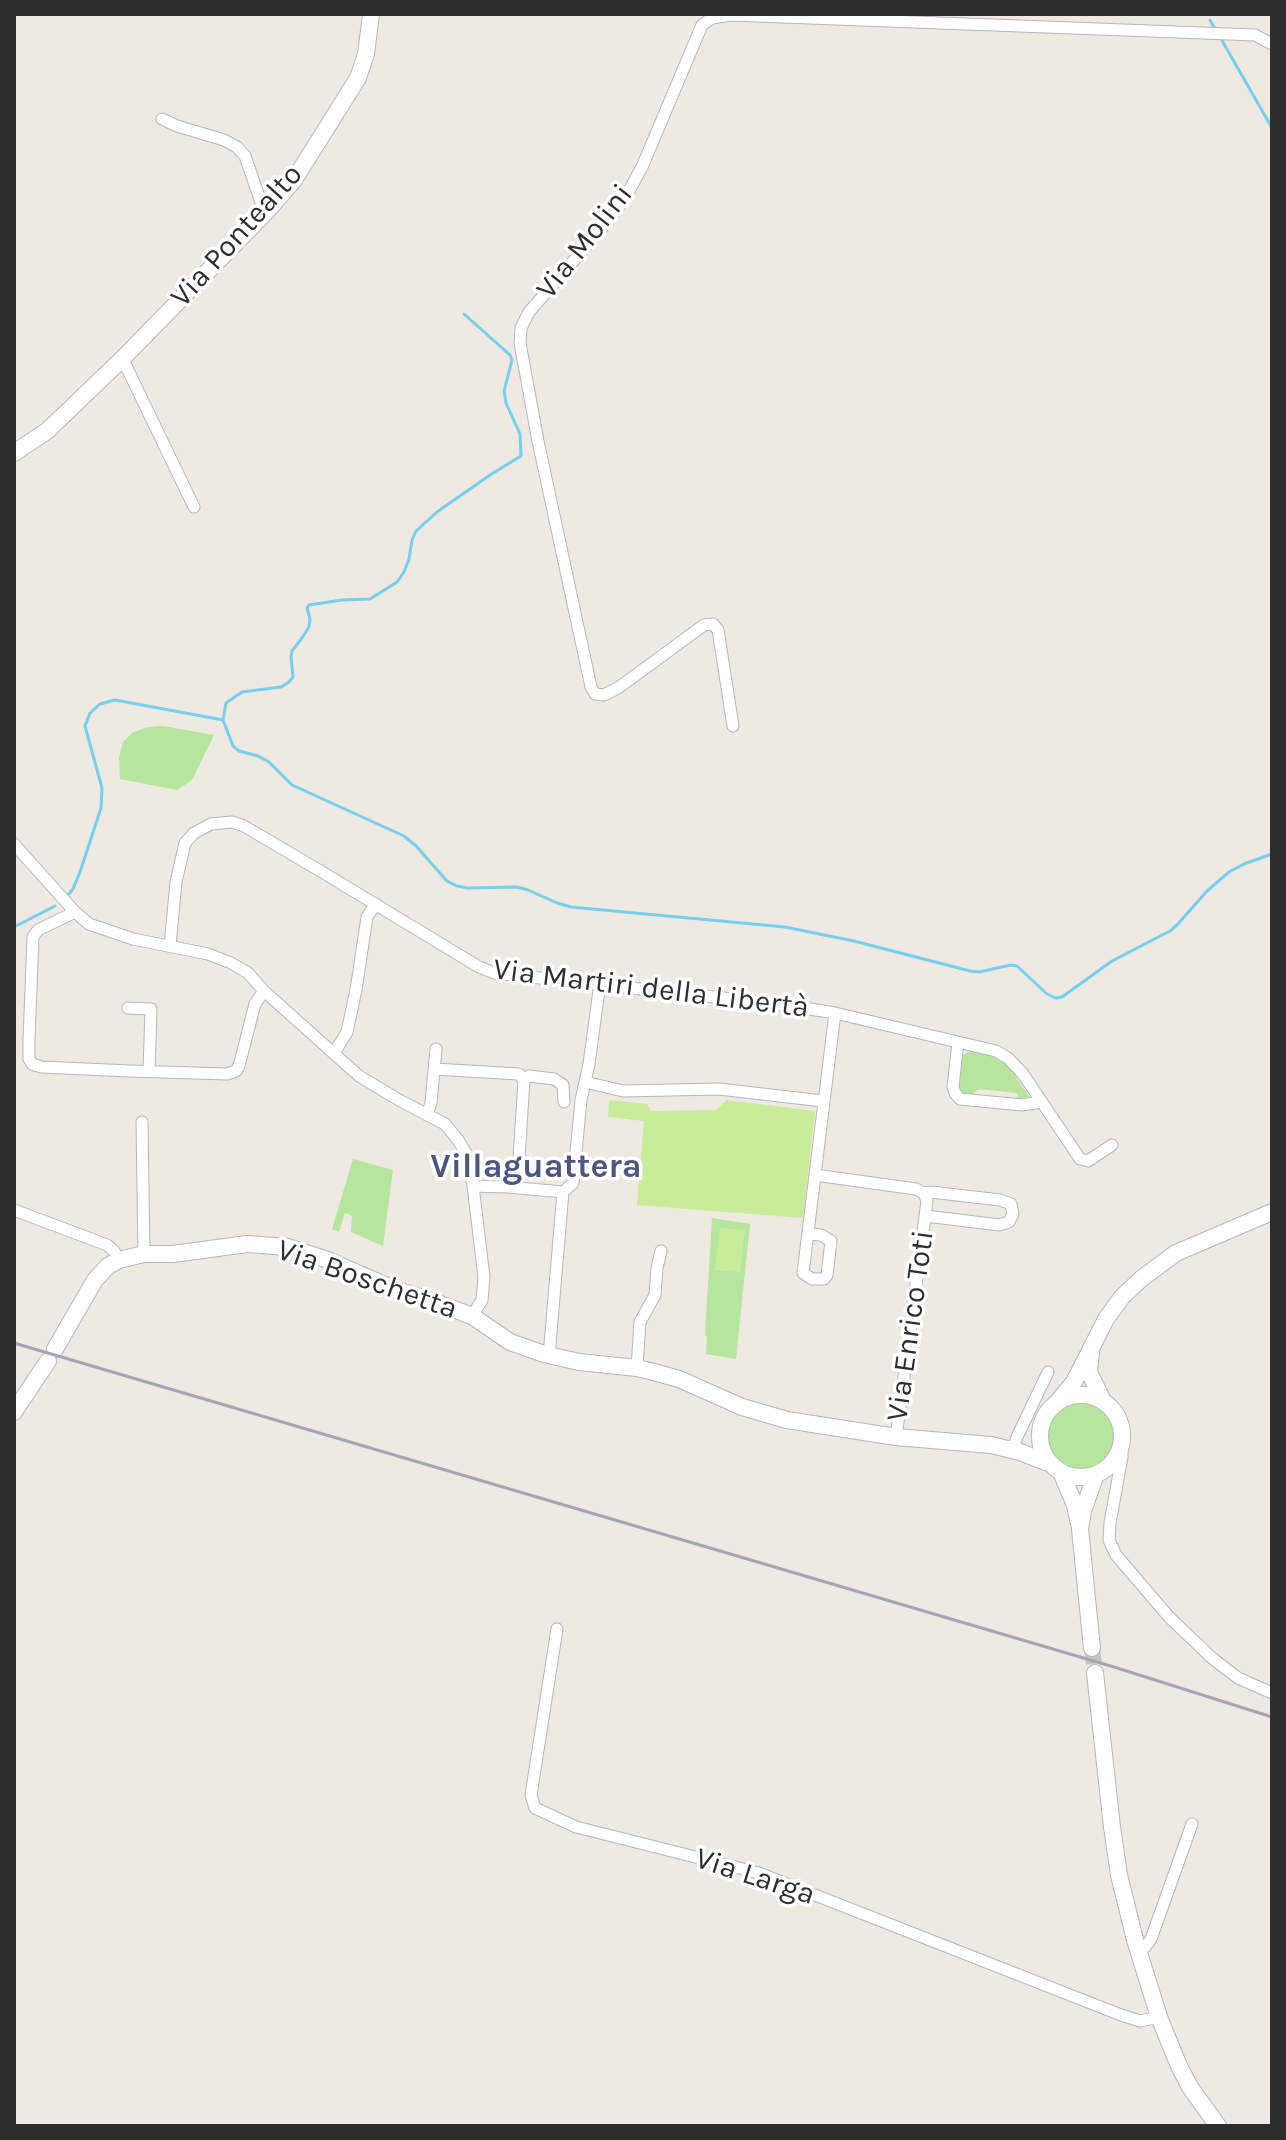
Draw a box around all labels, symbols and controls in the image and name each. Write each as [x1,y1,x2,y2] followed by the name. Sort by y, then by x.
[163,157,311,315] street label: Via Pontealto
[529,177,641,307] street label: Via Molini
[491,952,811,1026] street label: Via Martiri della Libertà
[430,1147,642,1187] district label: Villaguattera
[880,1228,942,1424] street label: Via Enrico Toti
[272,1232,462,1328] street label: Via Boschetta
[691,1841,819,1913] street label: Via Larga

